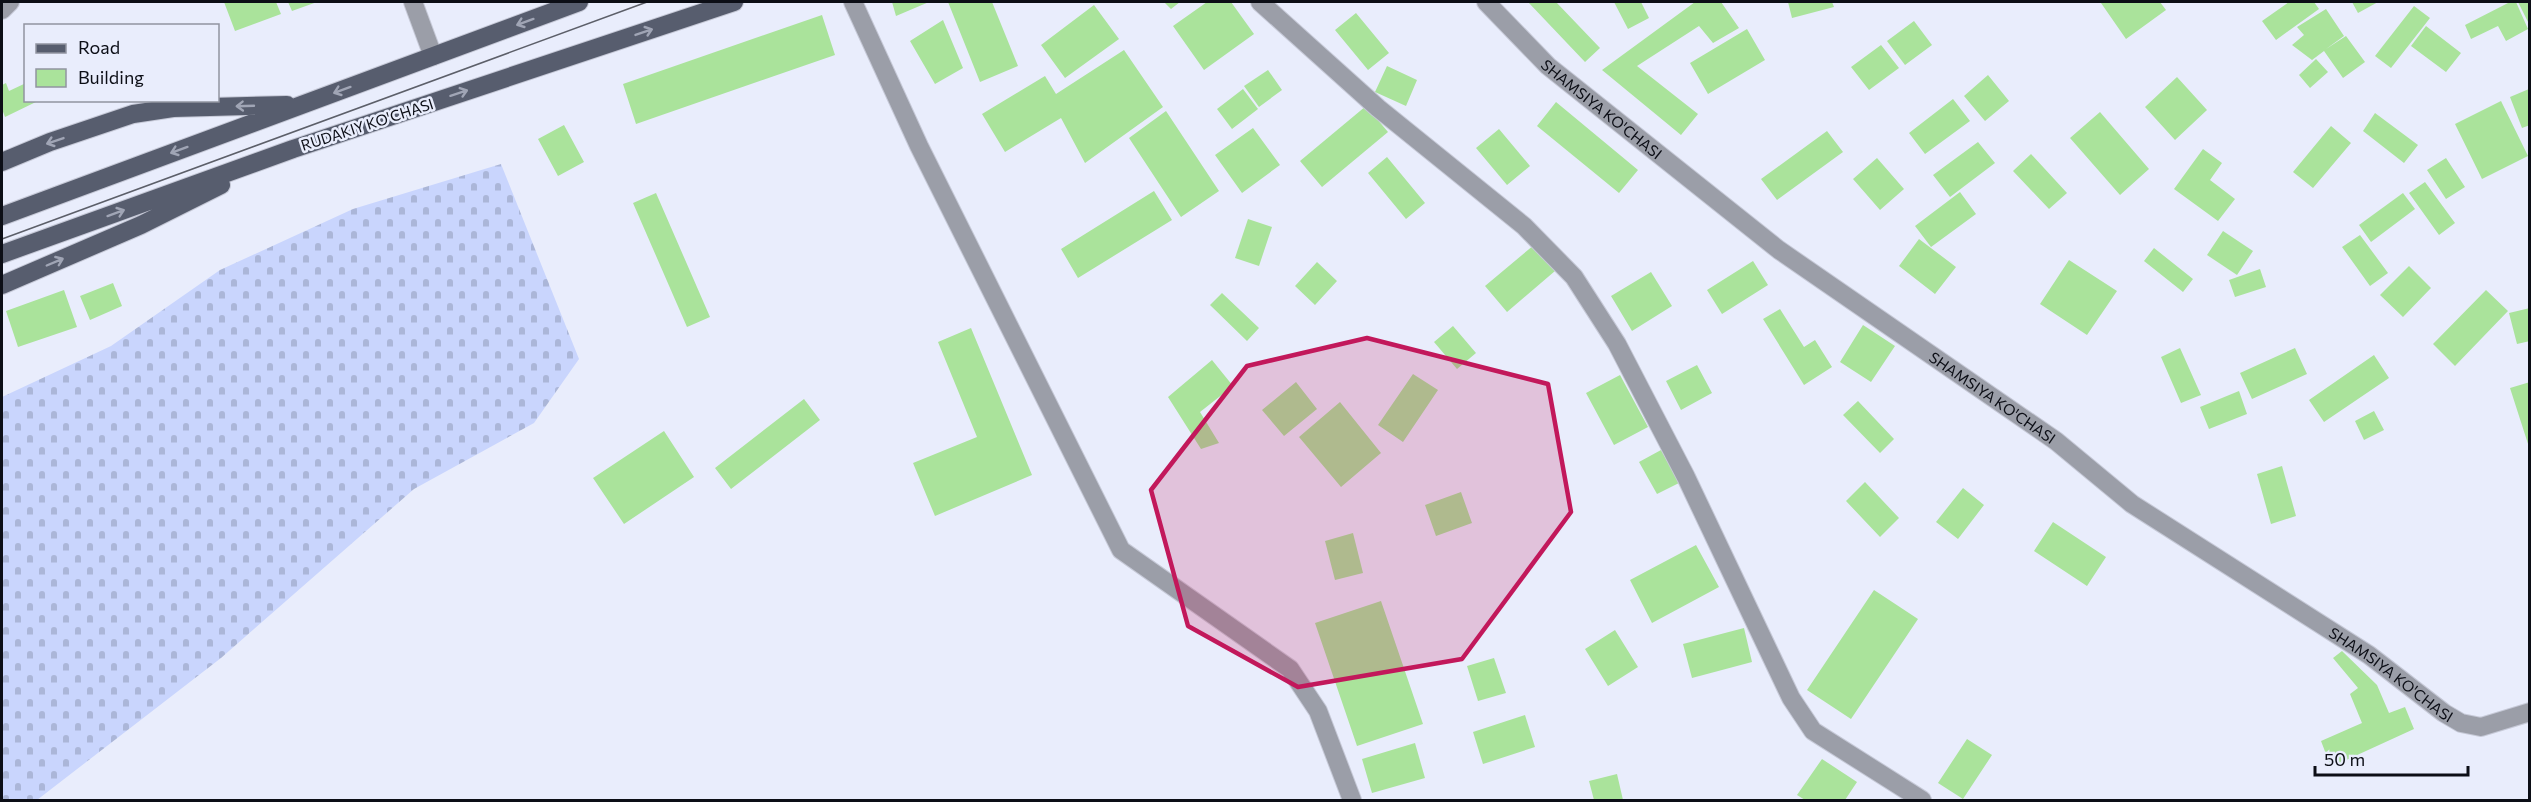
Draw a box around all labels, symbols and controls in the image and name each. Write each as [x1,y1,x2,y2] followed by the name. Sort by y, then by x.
[516,17,534,28] one-way arrow
[24,24,219,102] legend
[634,25,653,36] one-way arrow
[78,36,120,58] text: Road
[1538,56,1666,162] street label: SHAMSIYA KO'CHASI
[78,66,144,88] text: Building
[333,85,352,96] one-way arrow
[449,87,468,98] one-way arrow
[298,94,436,154] street label: RUDAKIY KO'CHASI
[235,100,255,112] one-way arrow
[46,136,65,147] one-way arrow
[171,145,189,156] one-way arrow
[106,206,125,217] one-way arrow
[46,256,64,267] one-way arrow
[1926,348,2059,447] street label: SHAMSIYA KO'CHASI
[2326,623,2456,725] street label: SHAMSIYA KO'CHASI
[2315,739,2468,777] scale bar
[2324,748,2365,770] text: 50 m

